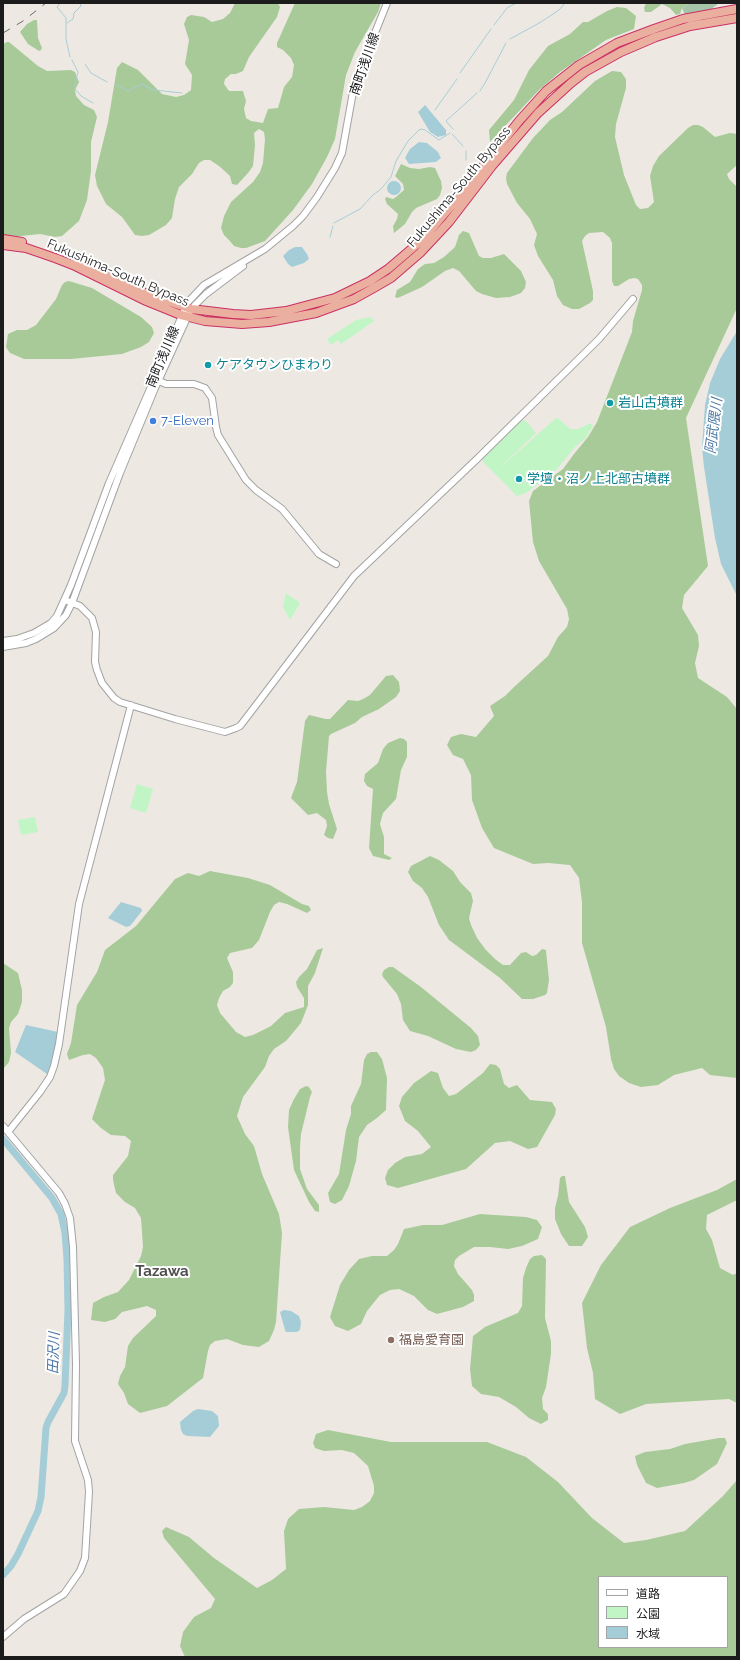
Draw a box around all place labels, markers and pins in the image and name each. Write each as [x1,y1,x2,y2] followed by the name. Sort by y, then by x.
[216,357,333,373] place label: ケアタウンひまわり
[203,360,213,370] marker: ケアタウンひまわり
[618,395,683,411] place label: 岩山古墳群
[605,398,615,408] marker: 岩山古墳群
[161,413,214,429] place label: 7-Eleven
[148,416,158,426] marker: 7-Eleven
[527,471,670,487] place label: 学壇・沼ノ上北部古墳群
[514,474,524,484] marker: 学壇・沼ノ上北部古墳群
[399,1332,464,1348] place label: 福島愛育園
[386,1335,396,1345] marker: 福島愛育園

